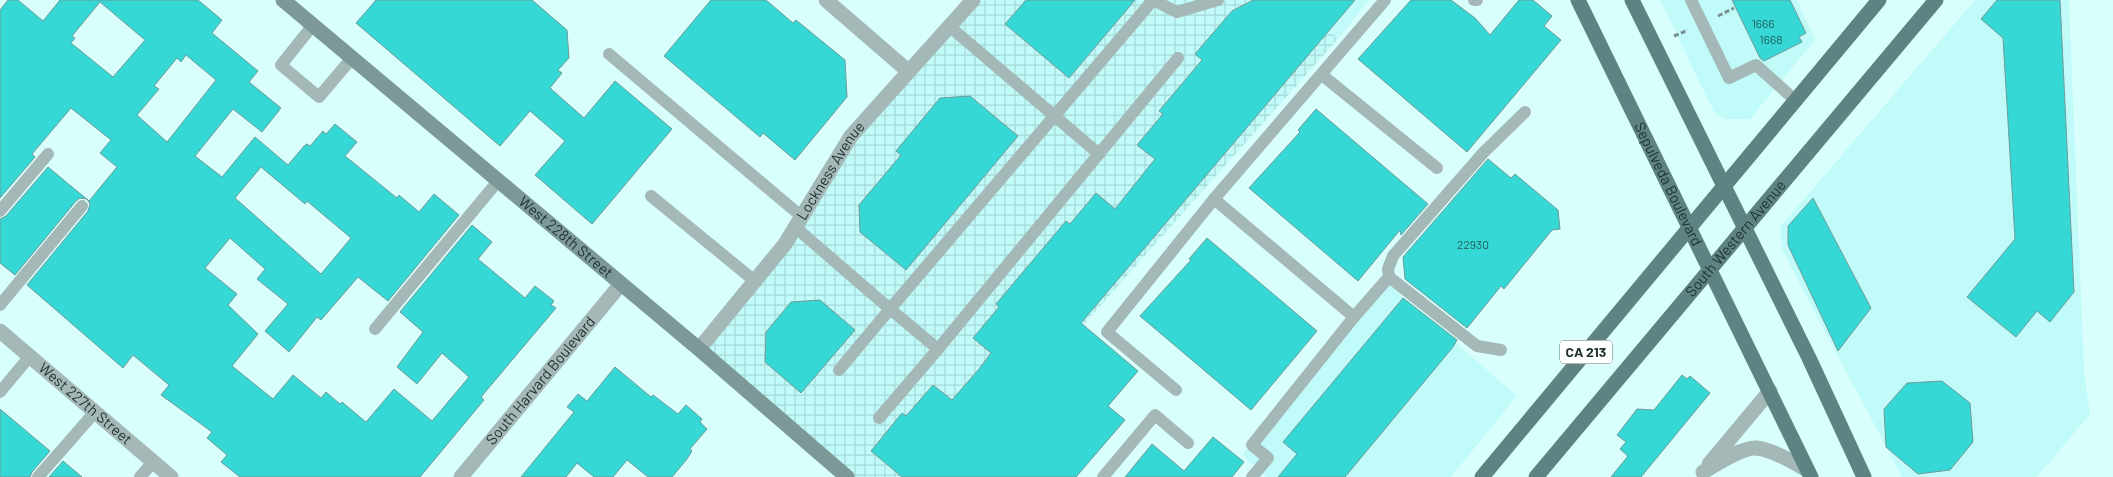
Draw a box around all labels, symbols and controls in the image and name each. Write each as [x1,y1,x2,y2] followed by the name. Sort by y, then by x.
[1752,16,1774,30] house number: 1666
[1760,32,1782,46] house number: 1668
[792,117,868,223] street label: Lockness Avenue
[1631,119,1707,249] street label: Sepulveda Boulevard
[1681,176,1789,300] street label: South Western Avenue
[516,192,617,281] street label: West 228th Street
[1457,237,1489,251] house number: 22930
[482,312,598,448] street label: South Harvard Boulevard
[1560,341,1612,364] road number: CA 213
[36,358,136,448] street label: West 227th Street

